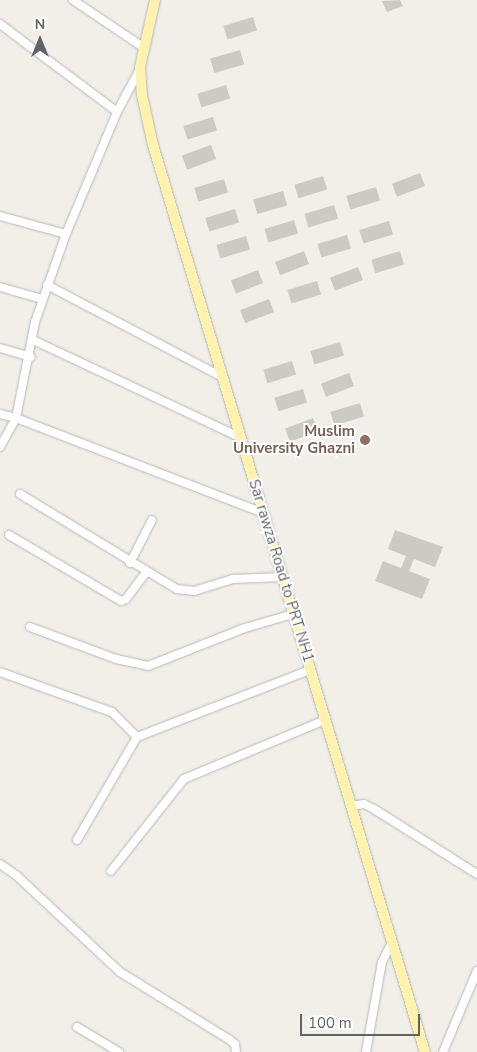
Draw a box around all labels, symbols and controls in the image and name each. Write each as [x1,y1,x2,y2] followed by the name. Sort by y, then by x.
[15,15,65,65] north arrow
[35,15,45,34] text: N
[233,422,355,457] place label: Muslim University Ghazni
[359,434,371,446] marker: Muslim University Ghazni
[245,477,317,665] street label: Sar rawza Road to PRT NH1
[302,1004,422,1036] scale bar
[308,1013,352,1033] text: 100 m

